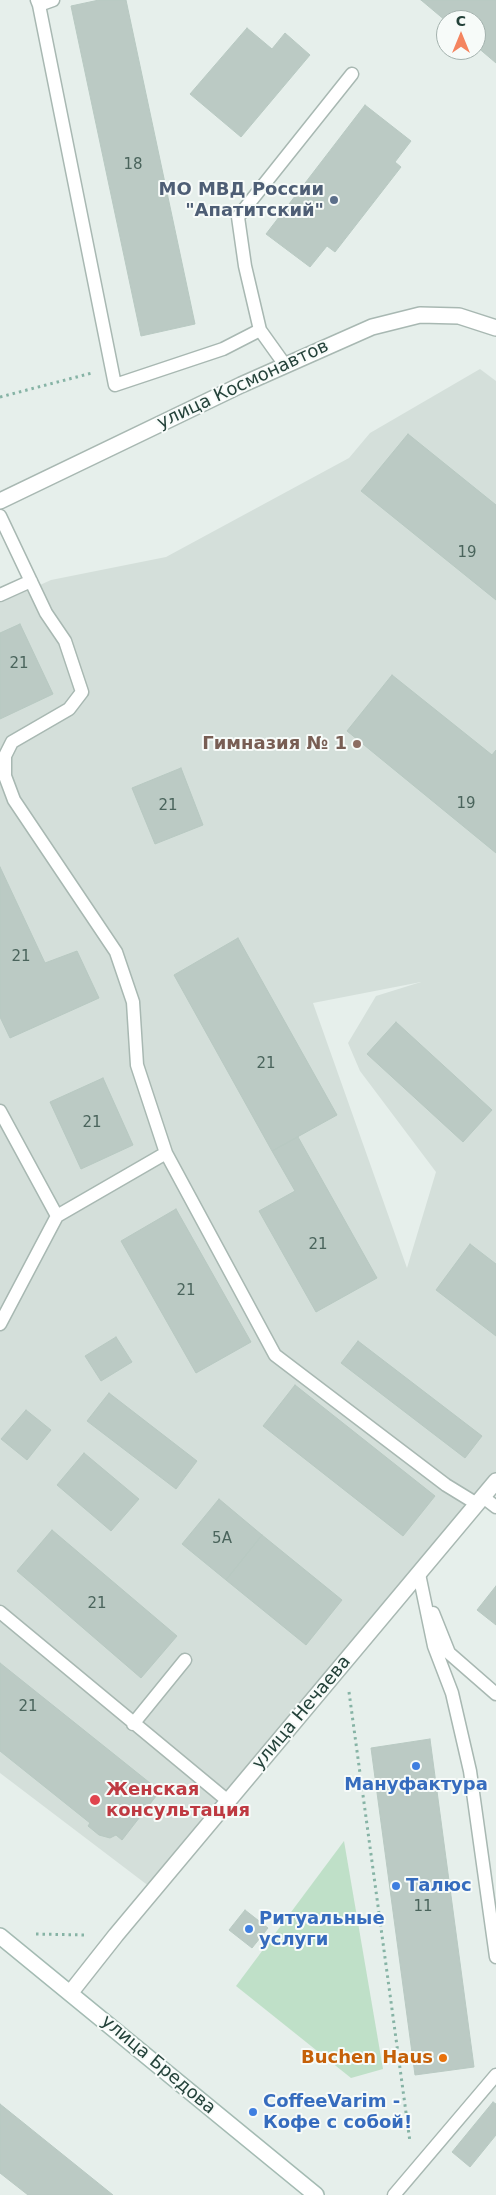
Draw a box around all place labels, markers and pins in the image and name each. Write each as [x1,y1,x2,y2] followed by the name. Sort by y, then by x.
[158,179,324,222] place label: МО МВД России "Апатитский"
[328,194,340,206] marker: МО МВД России "Апатитский"
[202,733,347,755] place label: Гимназия № 1
[351,738,363,750] marker: Гимназия № 1
[410,1760,422,1772] marker: Мануфактура
[344,1774,488,1796] place label: Мануфактура
[106,1779,250,1822] place label: Женская консультация
[88,1793,102,1807] marker: Женская консультация
[406,1875,472,1897] place label: Талюс
[390,1880,402,1892] marker: Талюс
[259,1908,385,1950] place label: Ритуальные услуги
[243,1923,255,1935] marker: Ритуальные услуги
[301,2047,433,2069] place label: Buchen Haus
[437,2052,449,2064] marker: Buchen Haus
[263,2091,412,2134] place label: CoffeeVarim - Кофе с собой!
[247,2106,259,2118] marker: CoffeeVarim - Кофе с собой!

